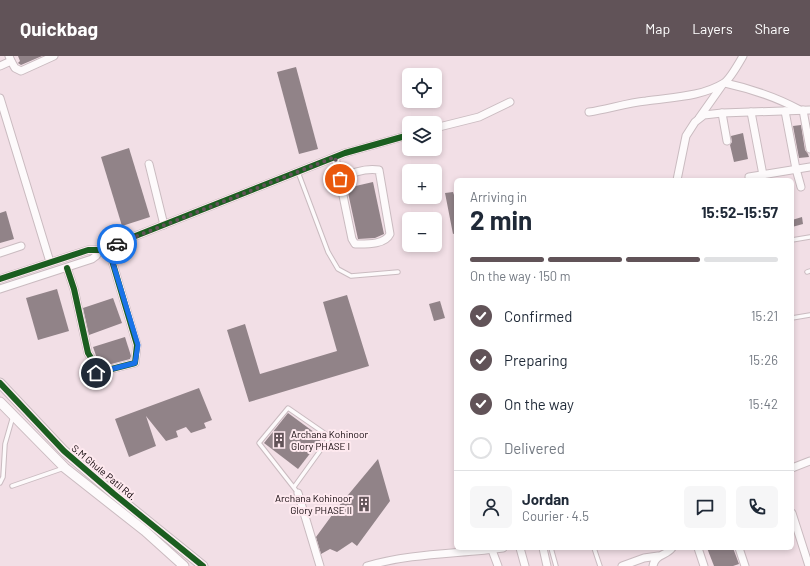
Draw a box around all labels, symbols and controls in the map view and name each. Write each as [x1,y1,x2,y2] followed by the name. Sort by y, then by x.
[20,17,98,40] text: Quickbag
[645,20,670,37] text: Map
[692,20,733,37] text: Layers
[755,20,790,37] text: Share
[402,68,442,252] map controls
[402,68,442,108] button: locate
[402,116,442,156] button: layers
[323,162,357,196] pin
[402,164,442,204] button: +
[329,168,351,190] icon: bag
[470,189,527,205] text: Arriving in
[701,203,778,221] text: 15:52–15:57
[470,204,532,235] text: 2 min
[402,212,442,252] button: −
[97,224,137,264] courier
[106,233,128,255] icon: car
[470,268,571,284] text: On the way · 150 m
[470,305,492,327] icon: check
[504,307,572,325] text: Confirmed
[751,308,778,324] text: 15:21
[470,349,492,371] icon: check
[504,351,568,369] text: Preparing
[749,352,778,368] text: 15:26
[79,356,113,390] pin
[85,362,107,384] icon: home
[470,393,492,415] icon: check
[504,395,574,413] text: On the way
[748,396,778,412] text: 15:42
[291,428,368,452] place label: Archana Kohinoor Glory PHASE I
[270,431,288,449] building icon: Archana Kohinoor Glory PHASE I
[504,439,565,457] text: Delivered
[70,442,138,502] street label: S.M Ghule Patil Rd.
[470,486,512,528] button: person
[684,486,726,528] button: chat
[736,486,778,528] button: phone
[522,490,569,508] text: Jordan
[275,492,352,516] place label: Archana Kohinoor Glory PHASE II
[355,495,373,513] building icon: Archana Kohinoor Glory PHASE II
[522,508,589,524] text: Courier · 4.5

